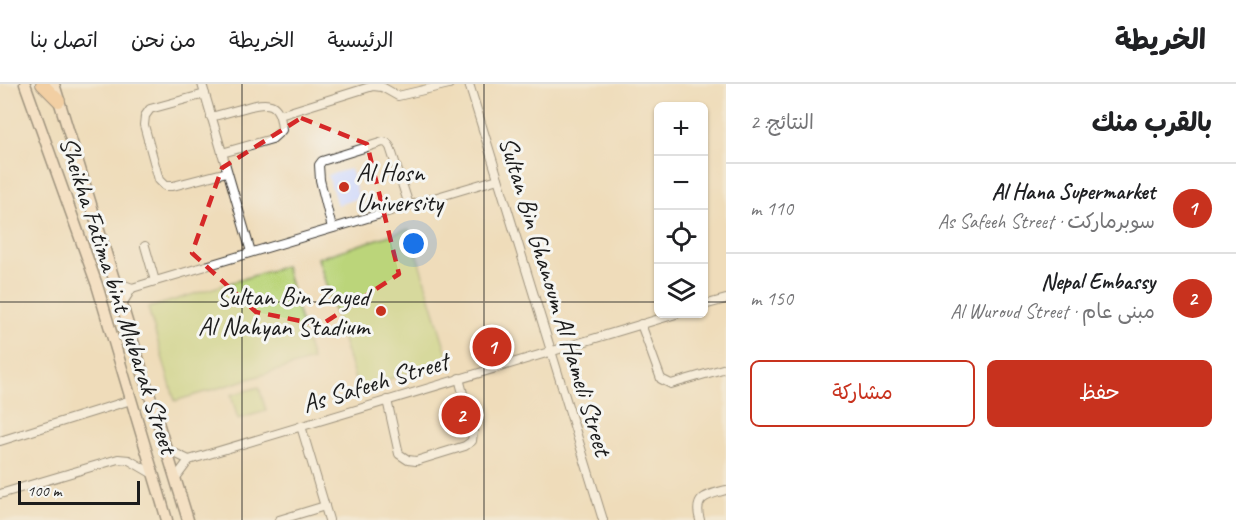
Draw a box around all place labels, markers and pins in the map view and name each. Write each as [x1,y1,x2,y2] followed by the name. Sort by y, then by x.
[356,156,445,219] place label: Al Hosn University
[337,180,351,194] marker: Al Hosn University
[198,280,373,343] place label: Sultan Bin Zayed Al Nahyan Stadium
[374,304,388,318] marker: Sultan Bin Zayed Al Nahyan Stadium
[472,324,512,370] pin: 1
[442,392,480,438] pin: 2

